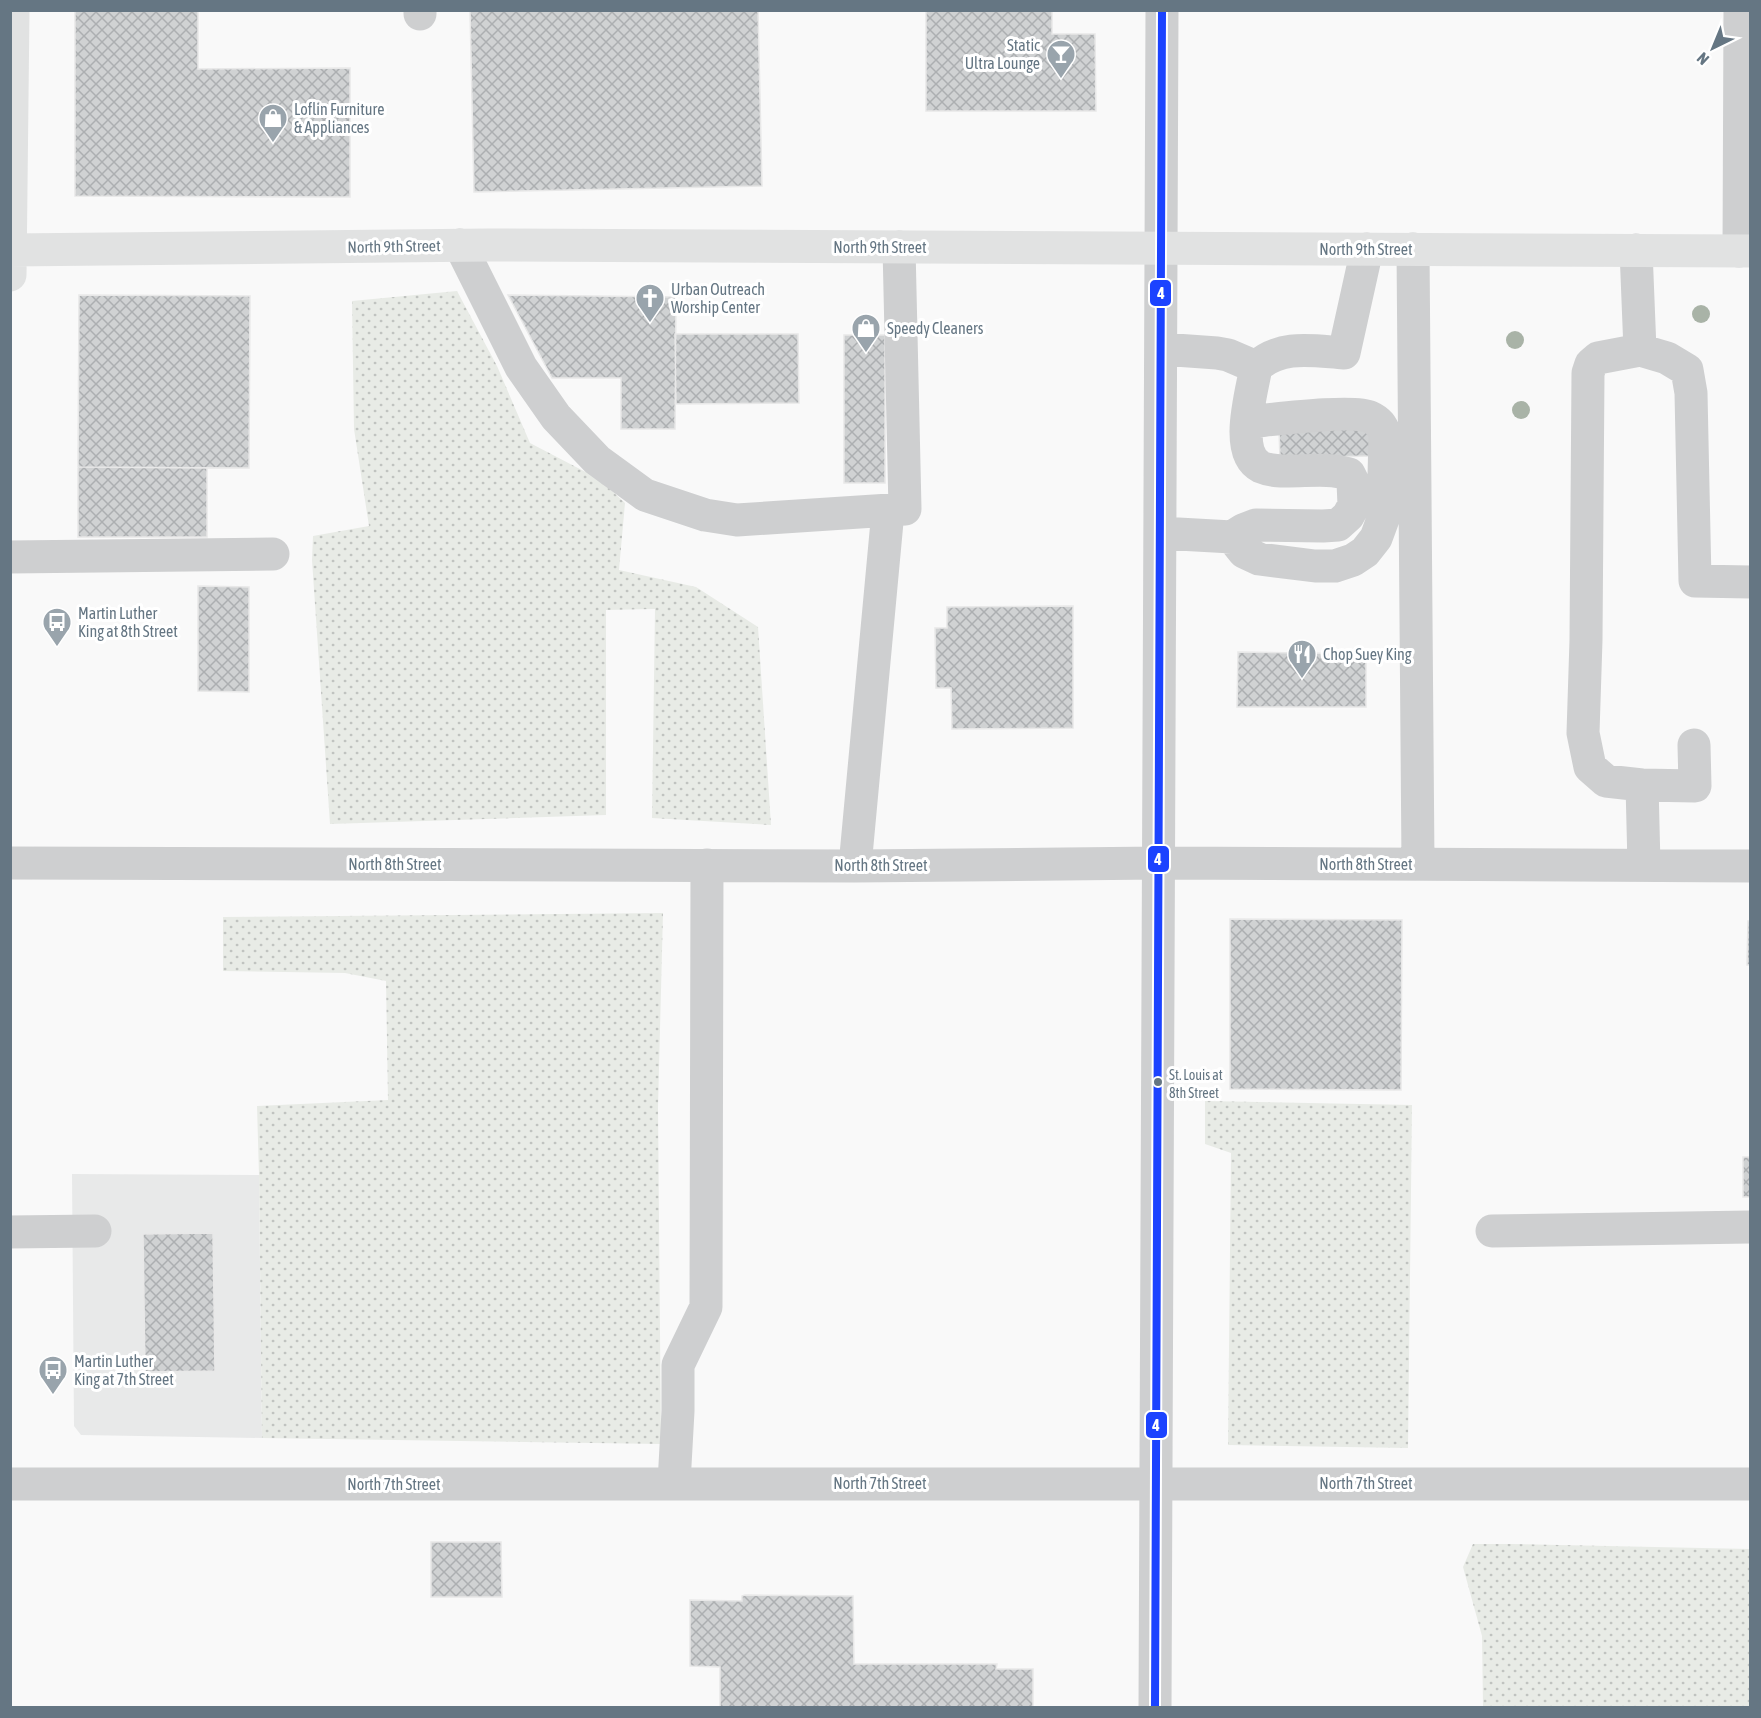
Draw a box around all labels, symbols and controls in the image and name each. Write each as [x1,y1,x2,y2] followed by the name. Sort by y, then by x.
[1683,18,1743,78] north arrow
[965,36,1040,73] place label: Static Ultra Lounge
[1045,38,1077,80] bar icon: Static Ultra Lounge
[1693,49,1712,69] text: N
[294,100,385,137] place label: Loflin Furniture & Appliances
[257,102,289,144] shop icon: Loflin Furniture & Appliances
[347,236,441,256] street label: North 9th Street
[833,238,927,256] street label: North 9th Street
[1319,240,1413,258] street label: North 9th Street
[1149,279,1172,307] line badge: 4
[671,280,765,317] place label: Urban Outreach Worship Center
[634,282,666,324] church icon: Urban Outreach Worship Center
[1156,284,1165,302] text: 4
[850,312,882,354] shop icon: Speedy Cleaners
[887,319,984,338] place label: Speedy Cleaners
[78,604,178,641] place label: Martin Luther King at 8th Street
[41,606,73,648] bus stop icon: Martin Luther King at 8th Street
[1286,638,1318,680] restaurant icon: Chop Suey King
[1323,645,1412,664] place label: Chop Suey King
[1147,845,1170,873] line badge: 4
[1153,850,1162,868] text: 4
[348,855,442,873] street label: North 8th Street
[1319,855,1413,873] street label: North 8th Street
[834,856,928,874] street label: North 8th Street
[1169,1067,1223,1101] place label: St. Louis at 8th Street
[1152,1076,1164,1088] marker: St. Louis at 8th Street
[74,1352,174,1389] place label: Martin Luther King at 7th Street
[37,1354,69,1396] bus stop icon: Martin Luther King at 7th Street
[1145,1411,1168,1439] line badge: 4
[1151,1416,1160,1434] text: 4
[833,1474,927,1492] street label: North 7th Street
[1319,1474,1413,1492] street label: North 7th Street
[347,1475,441,1493] street label: North 7th Street

